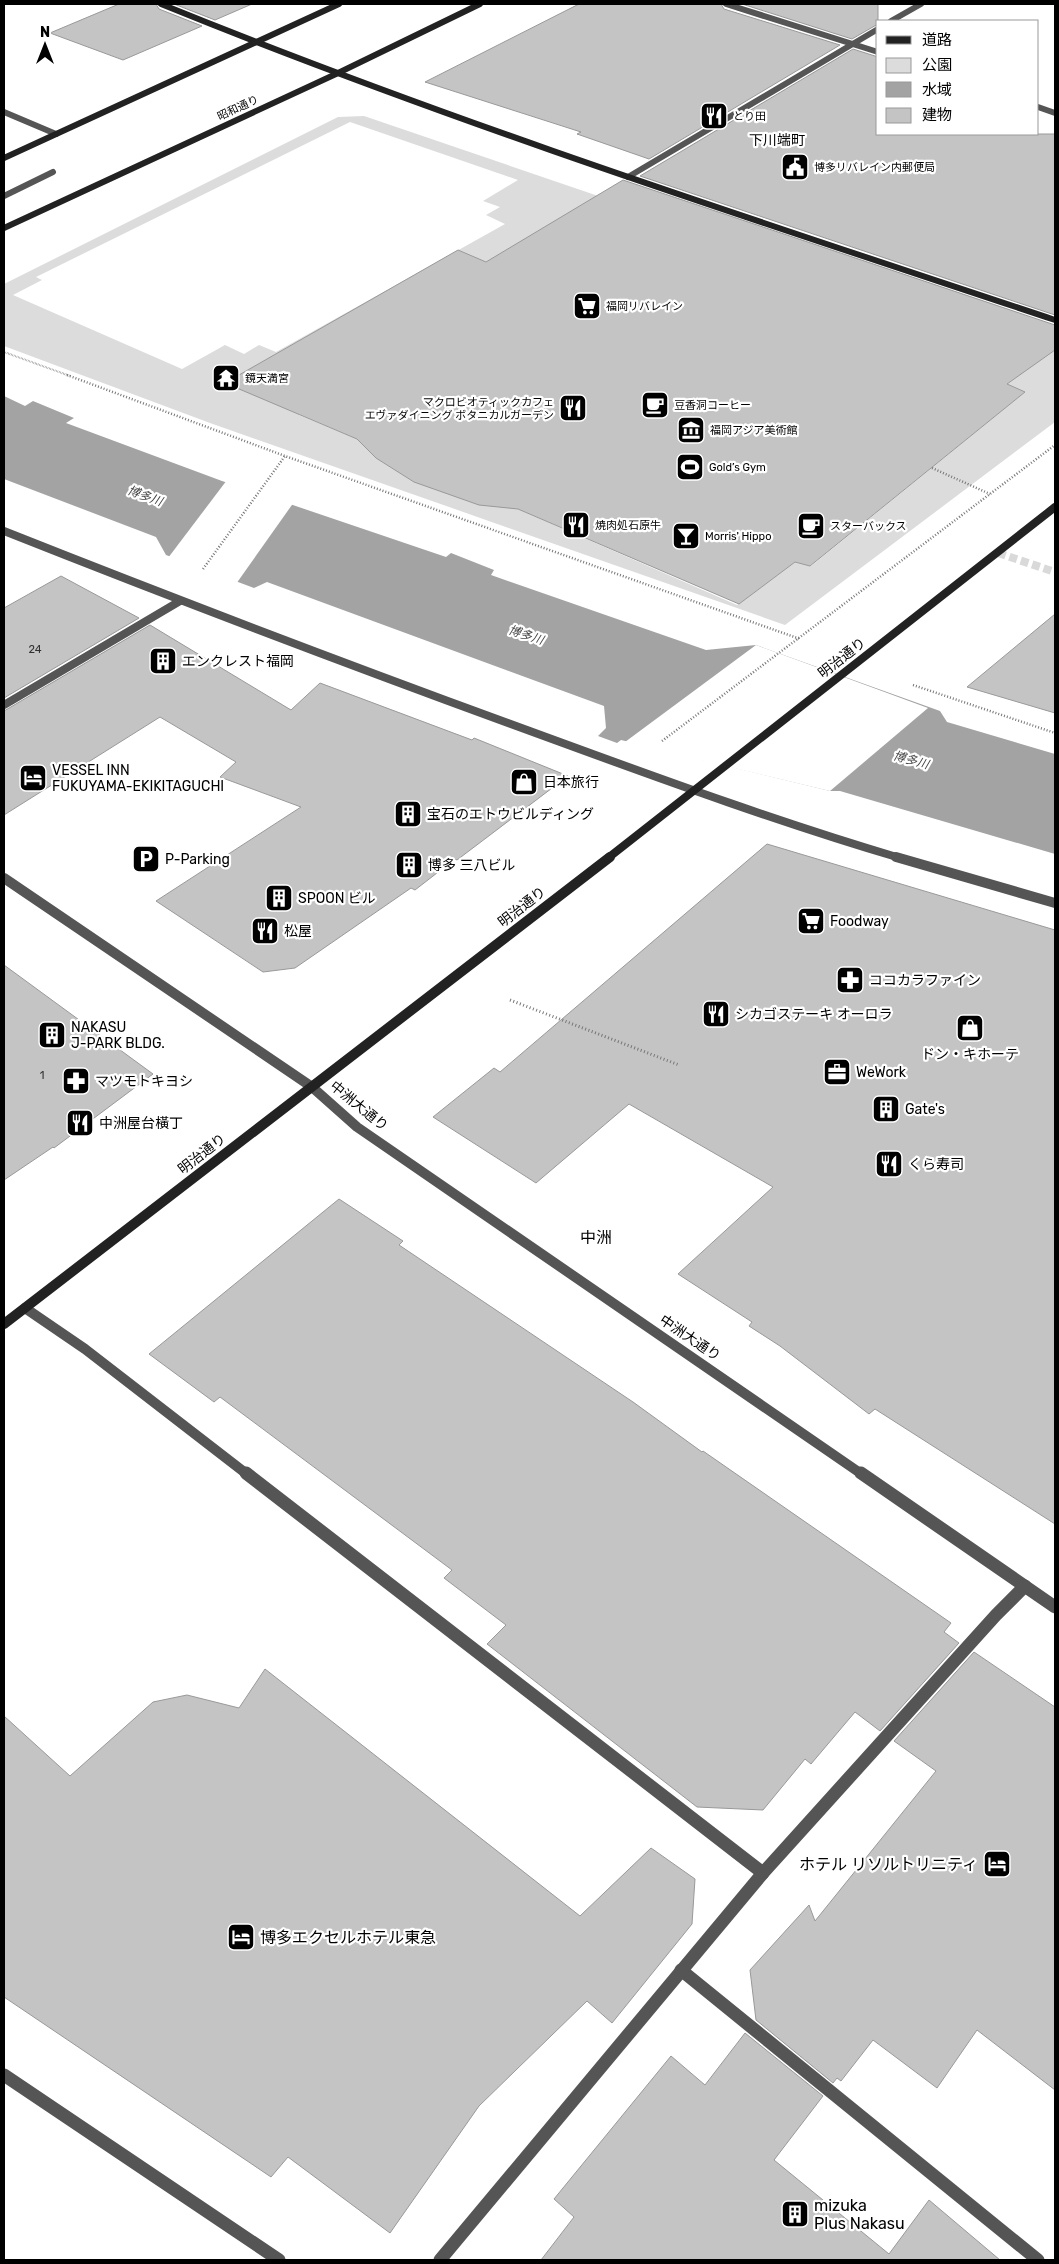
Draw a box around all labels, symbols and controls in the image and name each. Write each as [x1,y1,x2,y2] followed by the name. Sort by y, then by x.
[20,20,70,70] north arrow
[876,20,1039,135] legend
[40,24,50,41] text: N
[922,31,952,49] text: 道路
[922,56,952,74] text: 公園
[922,81,952,99] text: 水域
[215,93,261,123] street label: 昭和通り
[699,101,729,131] restaurant icon: とり田
[922,106,952,124] text: 建物
[733,110,766,123] place label: とり田
[749,132,805,149] district label: 下川端町
[780,152,810,182] public building icon: 博多リバレイン内郵便局
[814,161,935,174] place label: 博多リバレイン内郵便局
[572,291,602,321] supermarket icon: 福岡リバレイン
[606,300,683,313] place label: 福岡リバレイン
[211,363,241,393] temple icon: 鏡天満宮
[245,372,289,385] place label: 鏡天満宮
[640,390,670,420] cafe icon: 豆香洞コーヒー
[558,393,588,423] restaurant icon: マクロビオティックカフェ エヴァダイニング ボタニカルガーデン
[365,396,554,422] place label: マクロビオティックカフェ エヴァダイニング ボタニカルガーデン
[674,399,751,412] place label: 豆香洞コーヒー
[676,415,706,445] museum icon: 福岡アジア美術館
[710,424,798,437] place label: 福岡アジア美術館
[675,452,705,482] sports icon: Gold’s Gym
[709,461,766,474] place label: Gold’s Gym
[126,483,166,509] water label: 博多川
[561,510,591,540] restaurant icon: 焼肉処石原牛
[796,511,826,541] cafe icon: スターバックス
[595,519,661,532] place label: 焼肉処石原牛
[830,520,907,533] place label: スターバックス
[671,521,701,551] bar icon: Morris' Hippo
[705,530,771,543] place label: Morris' Hippo
[507,623,547,648] water label: 博多川
[815,634,869,682] street label: 明治通り
[28,643,42,656] house number: 24
[148,646,178,676] building icon: エンクレスト福岡
[182,653,294,670] place label: エンクレスト福岡
[892,748,932,772] water label: 博多川
[52,762,224,795] place label: VESSEL INN FUKUYAMA-EKIKITAGUCHI
[18,763,48,793] hotel icon: VESSEL INN FUKUYAMA-EKIKITAGUCHI
[509,767,539,797] shop icon: 日本旅行
[543,774,599,791] place label: 日本旅行
[393,799,423,829] building icon: 宝石のエトウビルディング
[427,806,594,823] place label: 宝石のエトウビルディング
[131,844,161,874] parking icon: P-Parking
[394,850,424,880] building icon: 博多 三八ビル
[165,851,230,868] place label: P-Parking
[428,857,515,874] place label: 博多 三八ビル
[264,883,294,913] building icon: SPOON ビル
[495,883,549,931] street label: 明治通り
[298,890,376,907] place label: SPOON ビル
[796,906,826,936] supermarket icon: Foodway
[830,913,889,930] place label: Foodway
[250,916,280,946] restaurant icon: 松屋
[284,923,312,940] place label: 松屋
[835,965,865,995] pharmacy icon: ココカラファイン
[869,972,981,989] place label: ココカラファイン
[701,999,731,1029] restaurant icon: シカゴステーキ オーロラ
[735,1006,893,1023] place label: シカゴステーキ オーロラ
[955,1013,985,1043] shop icon: ドン・キホーテ
[71,1019,165,1052] place label: NAKASU J-PARK BLDG.
[37,1020,67,1050] building icon: NAKASU J-PARK BLDG.
[921,1046,1019,1063] place label: ドン・キホーテ
[822,1057,852,1087] office icon: WeWork
[856,1064,907,1081] place label: WeWork
[61,1066,91,1096] pharmacy icon: マツモトキヨシ
[40,1069,44,1082] house number: 1
[95,1073,193,1090] place label: マツモトキヨシ
[326,1077,392,1135] street label: 中洲大通り
[871,1094,901,1124] building icon: Gate's
[905,1101,945,1118] place label: Gate's
[65,1108,95,1138] restaurant icon: 中洲屋台橫丁
[99,1115,183,1132] place label: 中洲屋台橫丁
[175,1130,229,1178] street label: 明治通り
[874,1149,904,1179] restaurant icon: くら寿司
[908,1156,964,1173] place label: くら寿司
[580,1228,612,1247] district label: 中洲
[656,1311,724,1365] street label: 中洲大通り
[982,1849,1012,1879] hotel icon: ホテル リソルトリニティ
[799,1855,978,1874] place label: ホテル リソルトリニティ
[226,1922,256,1952] hotel icon: 博多エクセルホテル東急
[260,1928,436,1947] place label: 博多エクセルホテル東急
[814,2196,905,2233] place label: mizuka Plus Nakasu
[780,2199,810,2229] building icon: mizuka Plus Nakasu

